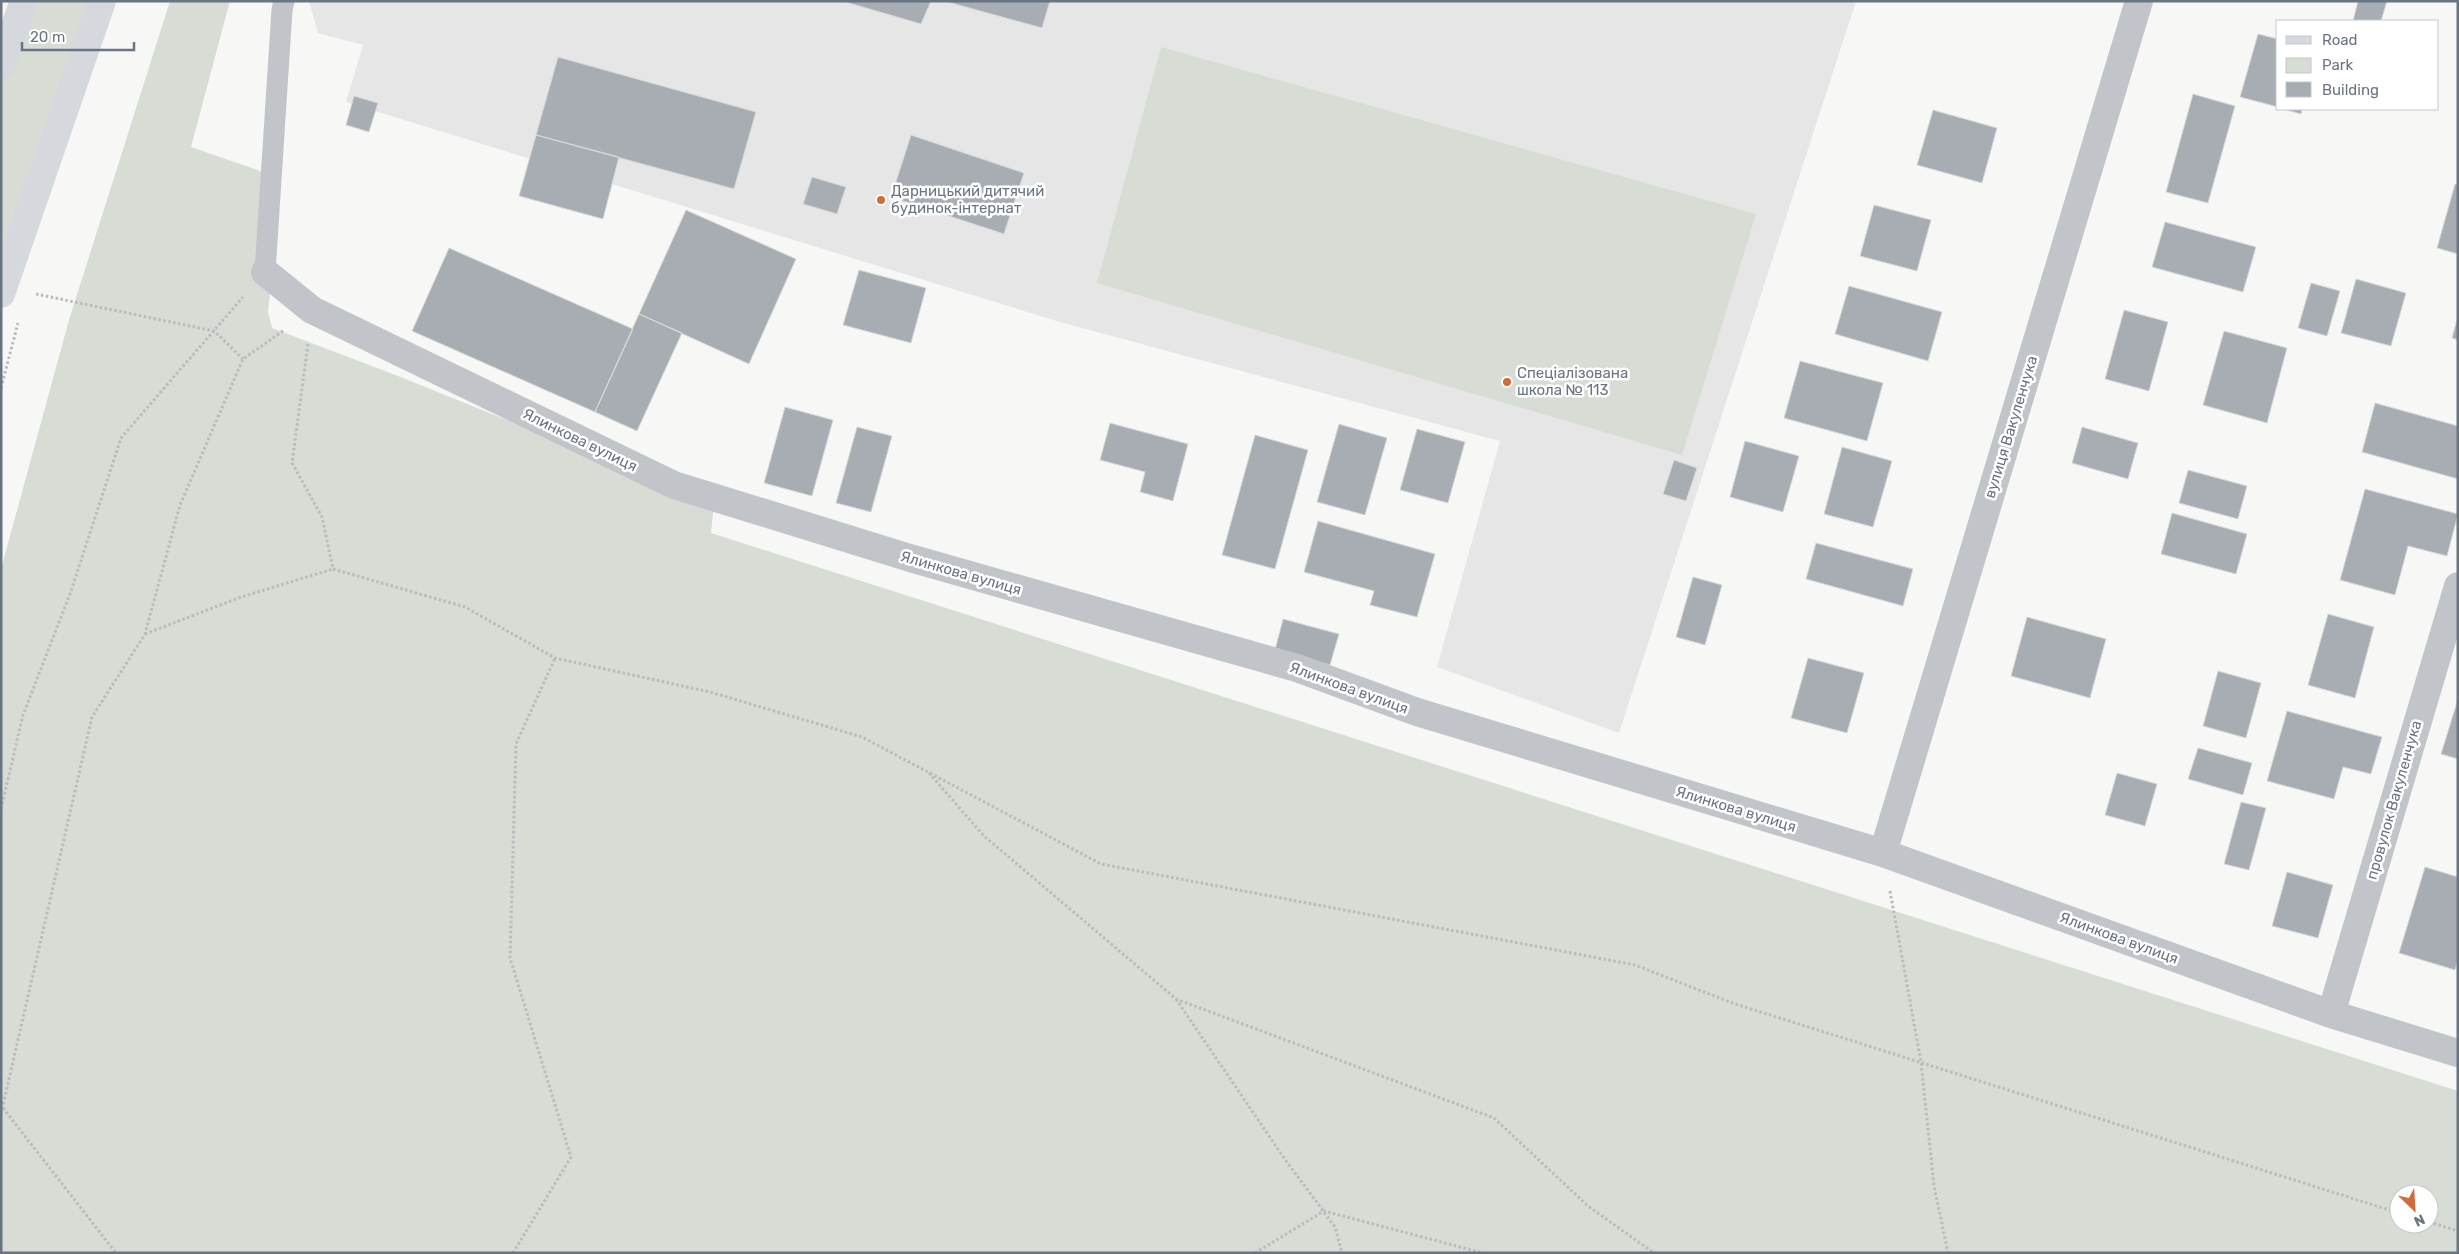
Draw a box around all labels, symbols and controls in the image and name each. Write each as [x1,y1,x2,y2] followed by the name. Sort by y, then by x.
[22,20,135,52] scale bar
[2276,20,2439,110] legend
[30,28,65,46] text: 20 m
[2322,31,2358,49] text: Road
[2322,56,2353,74] text: Park
[2322,81,2379,99] text: Building
[891,182,1044,217] place label: Дарницький дитячий будинок-інтернат
[875,194,887,206] marker: Дарницький дитячий будинок-інтернат
[1981,353,2041,501] street label: вулиця Вакуленчука
[1517,364,1628,399] place label: Спеціалізована школа № 113
[1501,376,1513,388] marker: Спеціалізована школа № 113
[520,405,640,475] street label: Ялинкова вулиця
[898,547,1024,599] street label: Ялинкова вулиця
[1287,658,1411,718] street label: Ялинкова вулиця
[2363,718,2425,882] street label: провулок Вакуленчука
[1674,782,1798,836] street label: Ялинкова вулиця
[2057,908,2181,968] street label: Ялинкова вулиця
[2389,1184,2439,1234] north arrow
[2411,1210,2427,1230] text: N

